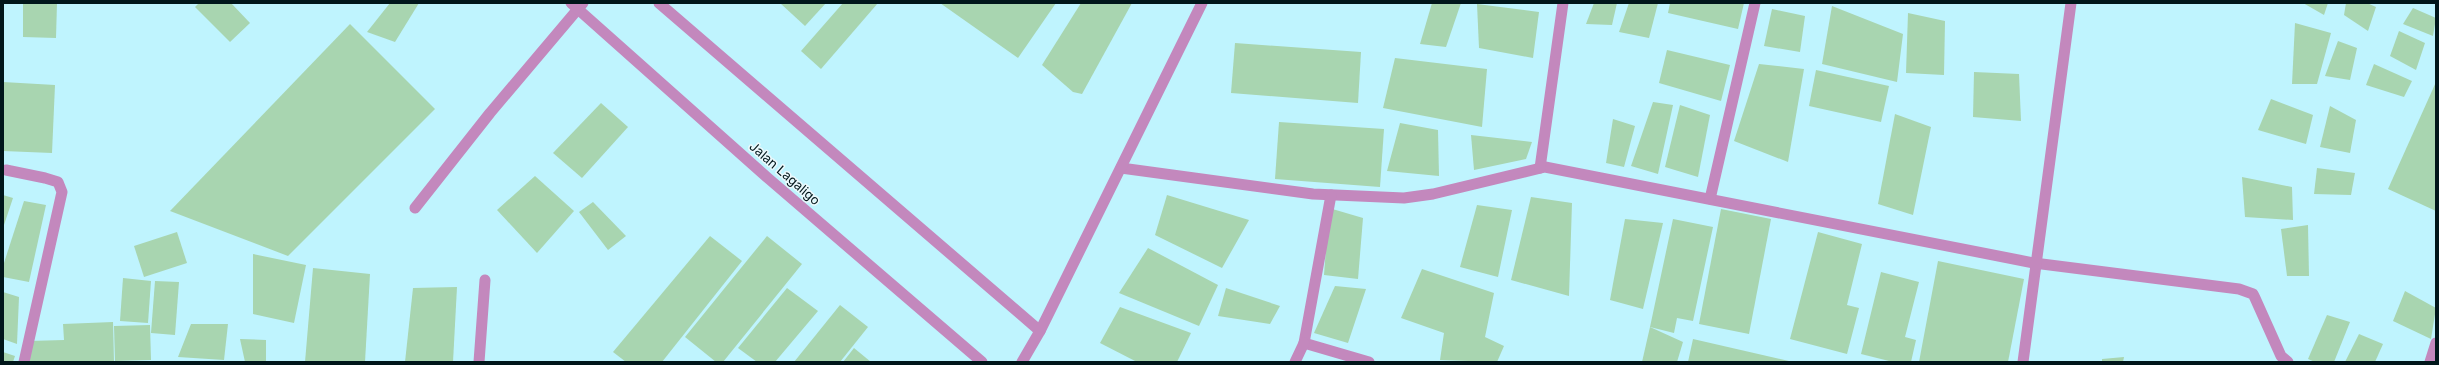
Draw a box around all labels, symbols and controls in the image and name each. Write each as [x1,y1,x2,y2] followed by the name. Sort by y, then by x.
[746,138,824,208] street label: Jalan Lagaligo

